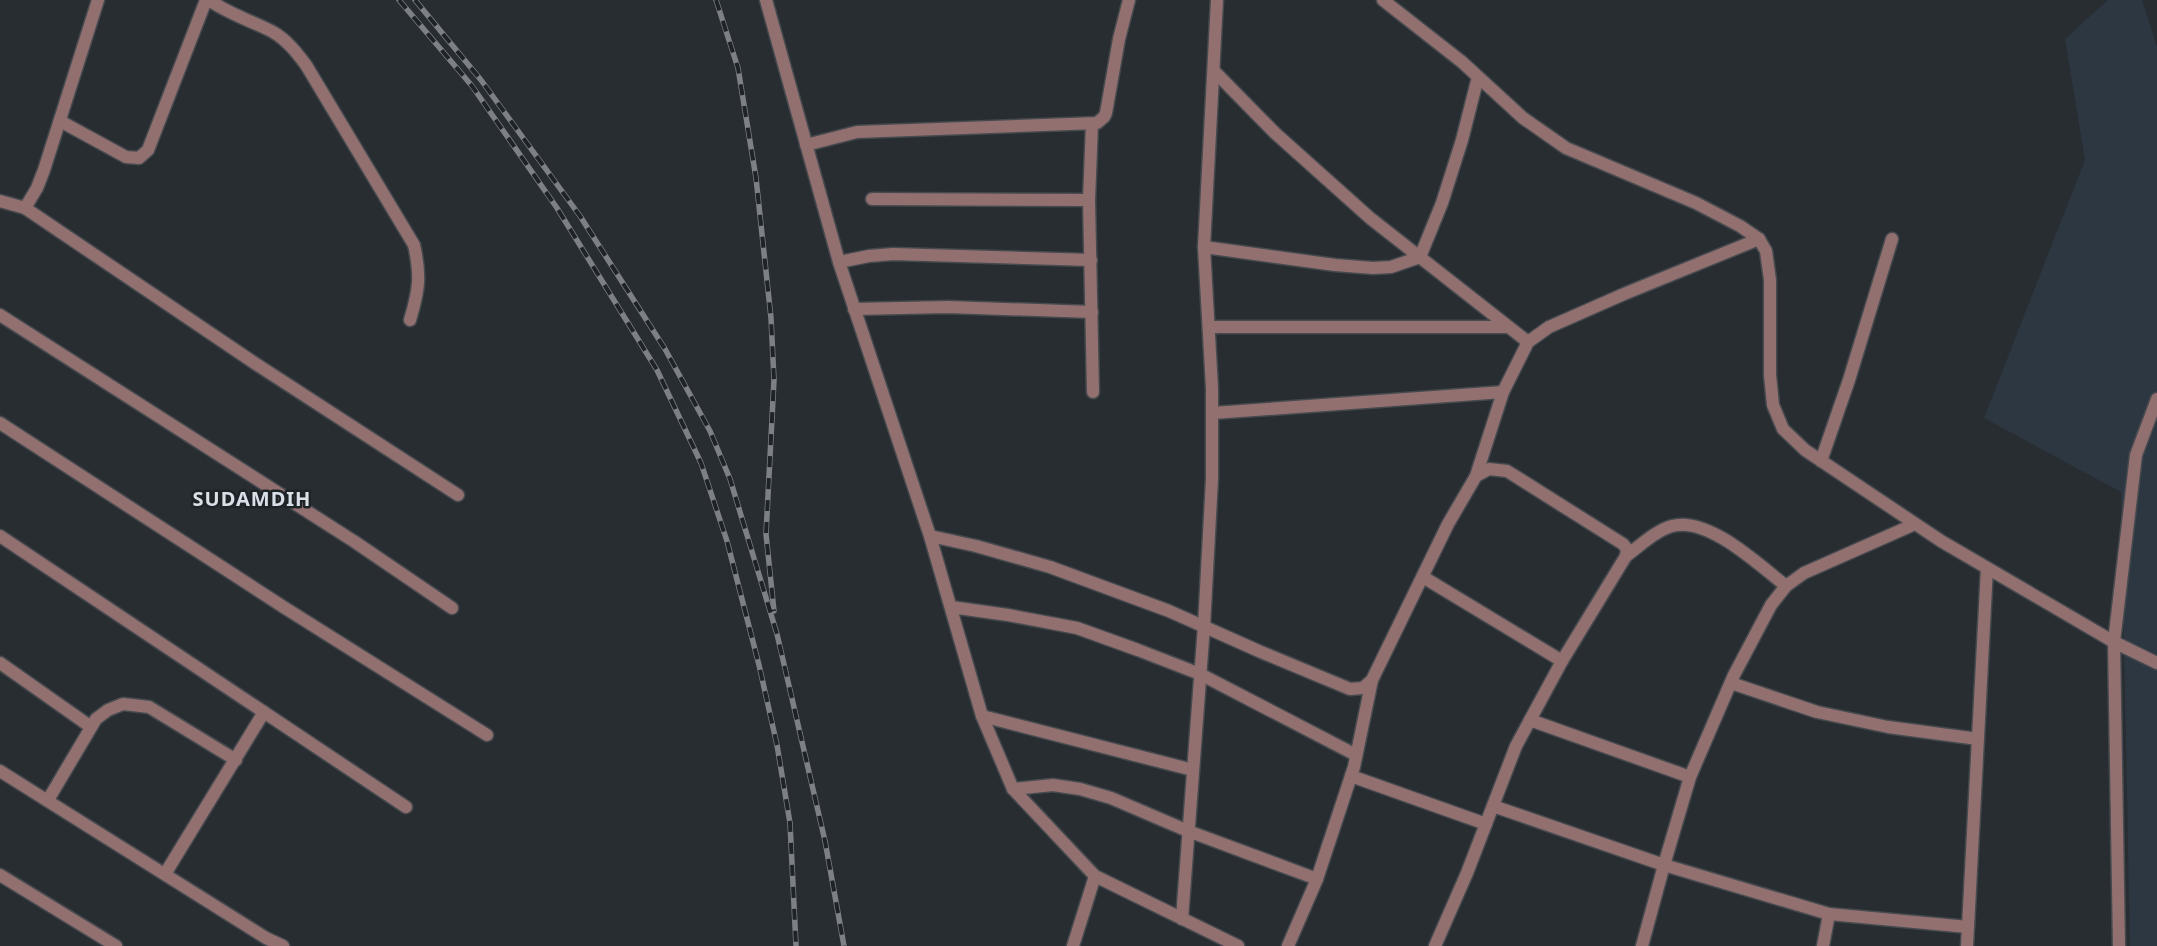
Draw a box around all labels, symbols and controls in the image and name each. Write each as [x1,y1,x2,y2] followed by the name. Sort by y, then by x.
[193,485,311,512] district label: SUDAMDIH

